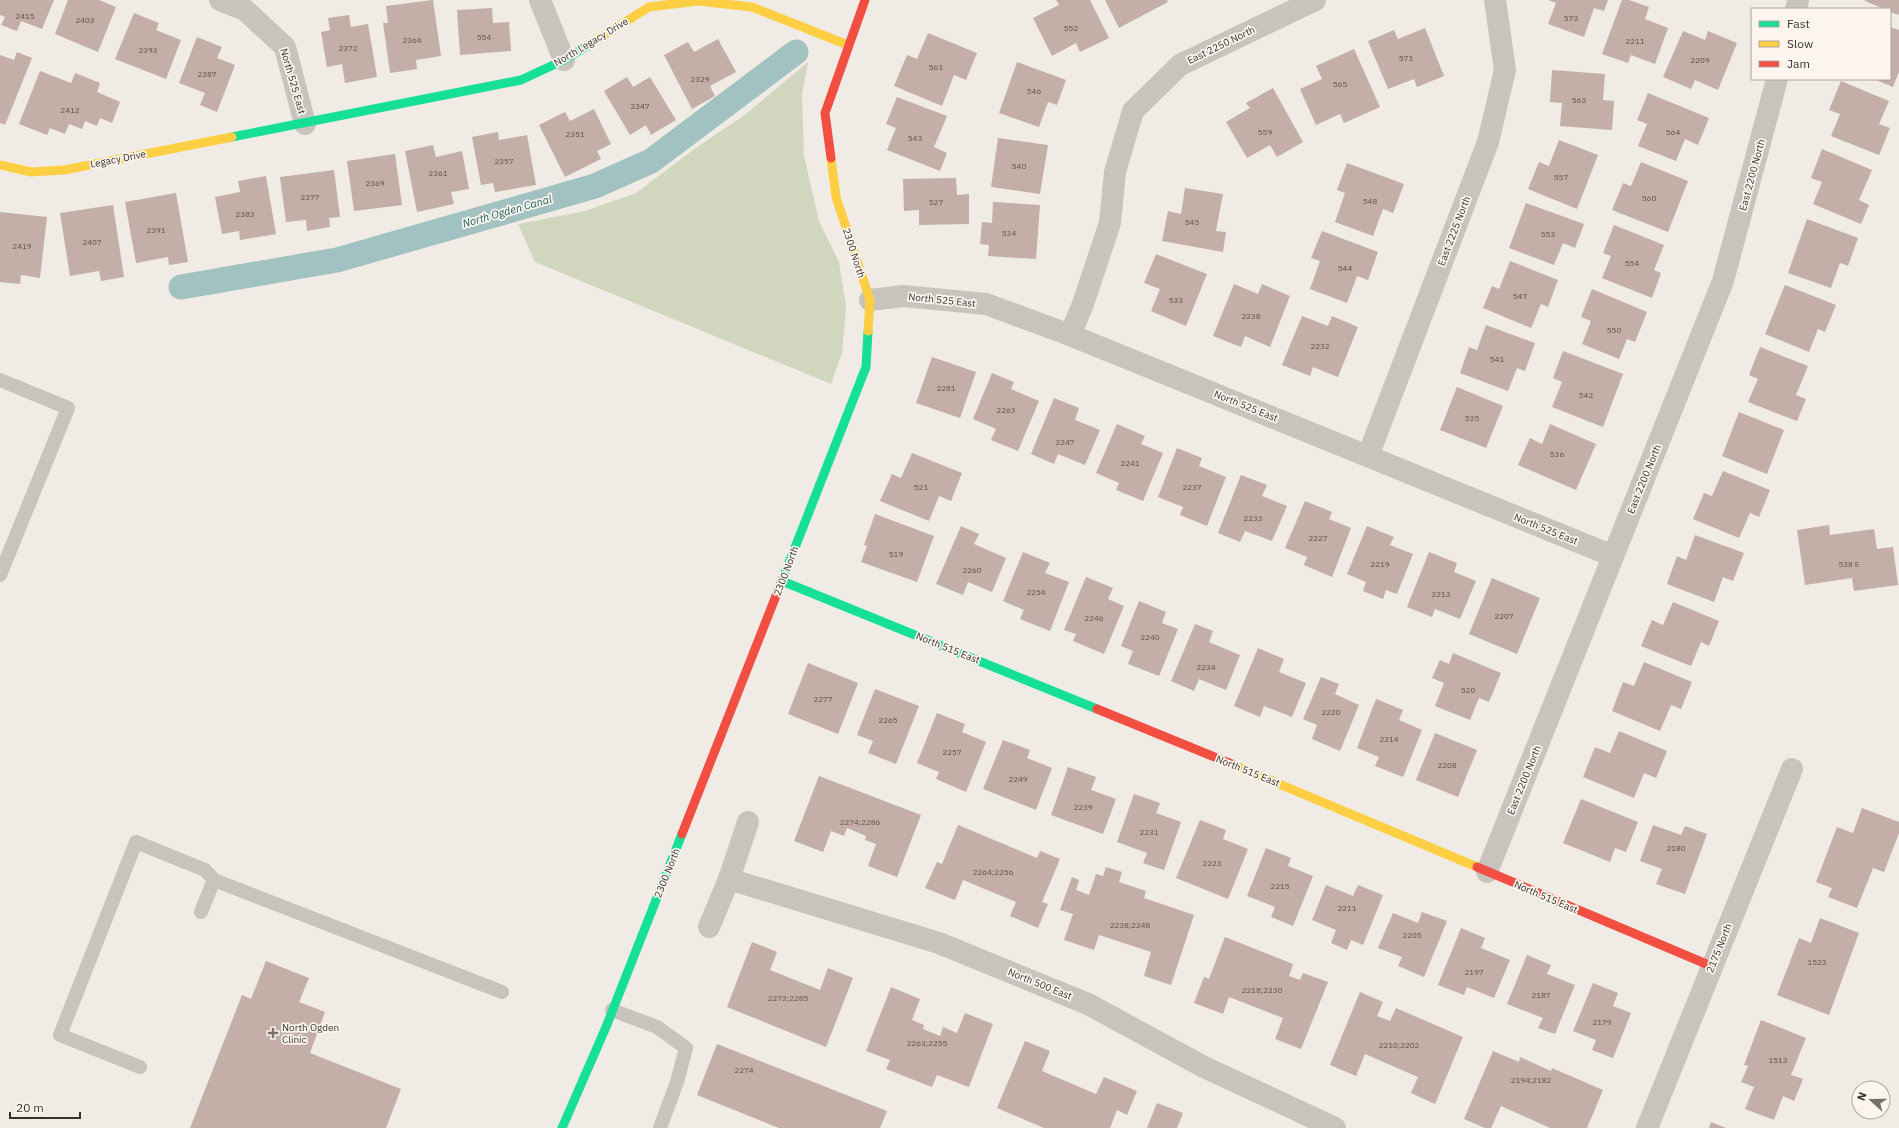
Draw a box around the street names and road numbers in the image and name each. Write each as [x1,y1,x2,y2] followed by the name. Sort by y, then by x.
[551,14,631,69] street label: North Legacy Drive
[1185,23,1257,67] street label: East 2250 North
[277,47,309,116] street label: North 525 East
[1736,138,1768,212] street label: East 2200 North
[89,147,148,171] street label: Legacy Drive
[1435,194,1473,268] street label: East 2225 North
[840,226,868,280] street label: 2300 North
[908,290,977,310] street label: North 525 East
[1212,387,1280,425] street label: North 525 East
[1624,442,1664,516] street label: East 2200 North
[1512,510,1580,548] street label: North 525 East
[771,544,801,598] street label: 2300 North
[914,629,982,667] street label: North 515 East
[1504,743,1544,817] street label: East 2200 North
[1214,752,1282,790] street label: North 515 East
[651,846,683,900] street label: 2300 North
[1512,878,1580,916] street label: North 515 East
[1703,921,1735,975] street label: 2175 North
[1006,965,1074,1003] street label: North 500 East

